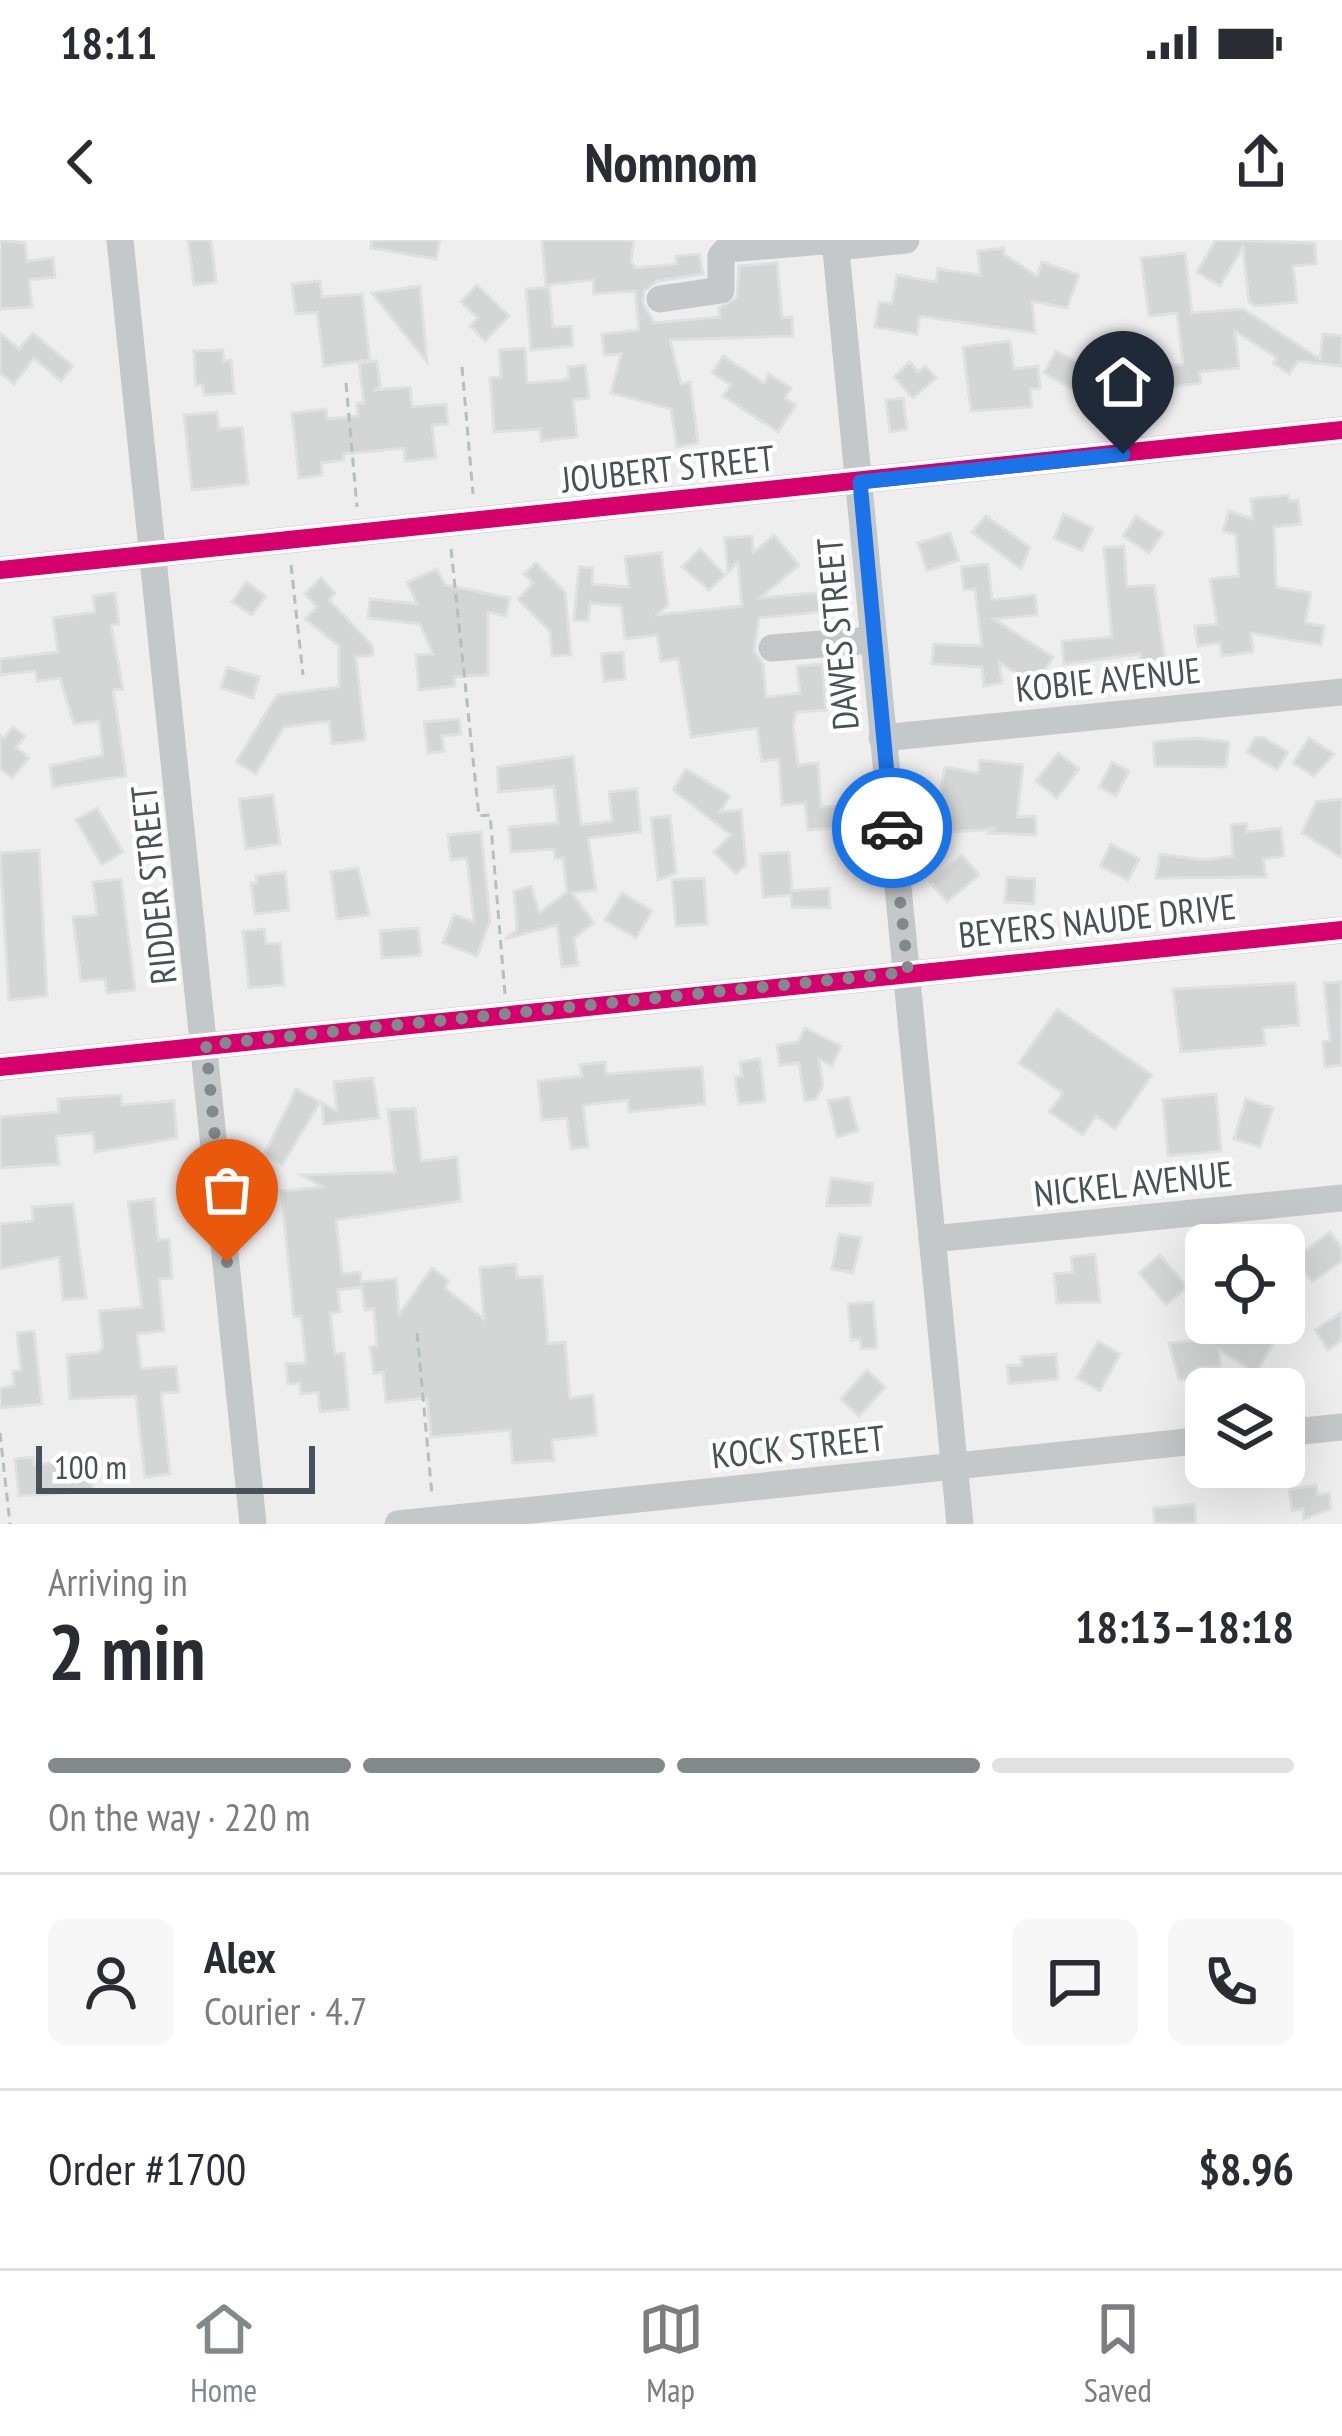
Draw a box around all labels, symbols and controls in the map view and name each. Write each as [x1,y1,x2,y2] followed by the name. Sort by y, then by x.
[60,13,157,71] text: 18:11
[584,127,758,197] text: Nomnom
[48,129,114,195] icon: back
[1228,129,1294,195] icon: share
[1072,331,1174,454] pin
[1090,349,1156,415] icon: home
[558,433,777,503] street label: JOUBERT STREET
[805,536,869,732] street label: DAWES STREET
[1013,646,1203,712] street label: KOBIE AVENUE
[832,768,952,888] courier
[119,783,187,987] street label: RIDDER STREET
[859,795,925,861] icon: car
[956,882,1238,958] street label: BEYERS NAUDE DRIVE
[176,1139,278,1262] pin
[1032,1149,1234,1217] street label: NICKEL AVENUE
[194,1157,260,1223] icon: bag
[1185,1224,1305,1488] map controls
[1185,1224,1305,1344] button: locate
[1185,1368,1305,1488] button: layers
[709,1414,887,1478] street label: KOCK STREET
[36,1440,315,1493] scale bar
[54,1445,127,1488] text: 100 m
[48,1556,188,1607] text: Arriving in
[1075,1597,1294,1655] text: 18:13–18:18
[48,1601,206,1702] text: 2 min
[48,1791,310,1842] text: On the way · 220 m
[48,1919,174,2045] button: person
[1012,1919,1138,2045] button: chat
[1168,1919,1294,2045] button: phone
[204,1927,276,1985] text: Alex
[204,1985,367,2036] text: Courier · 4.7
[48,2139,246,2197] text: Order #1700
[1198,2139,1294,2197] text: $8.96
[190,2296,257,2411] tab: Home
[638,2296,704,2411] tab: Map
[1084,2296,1152,2411] tab: Saved

